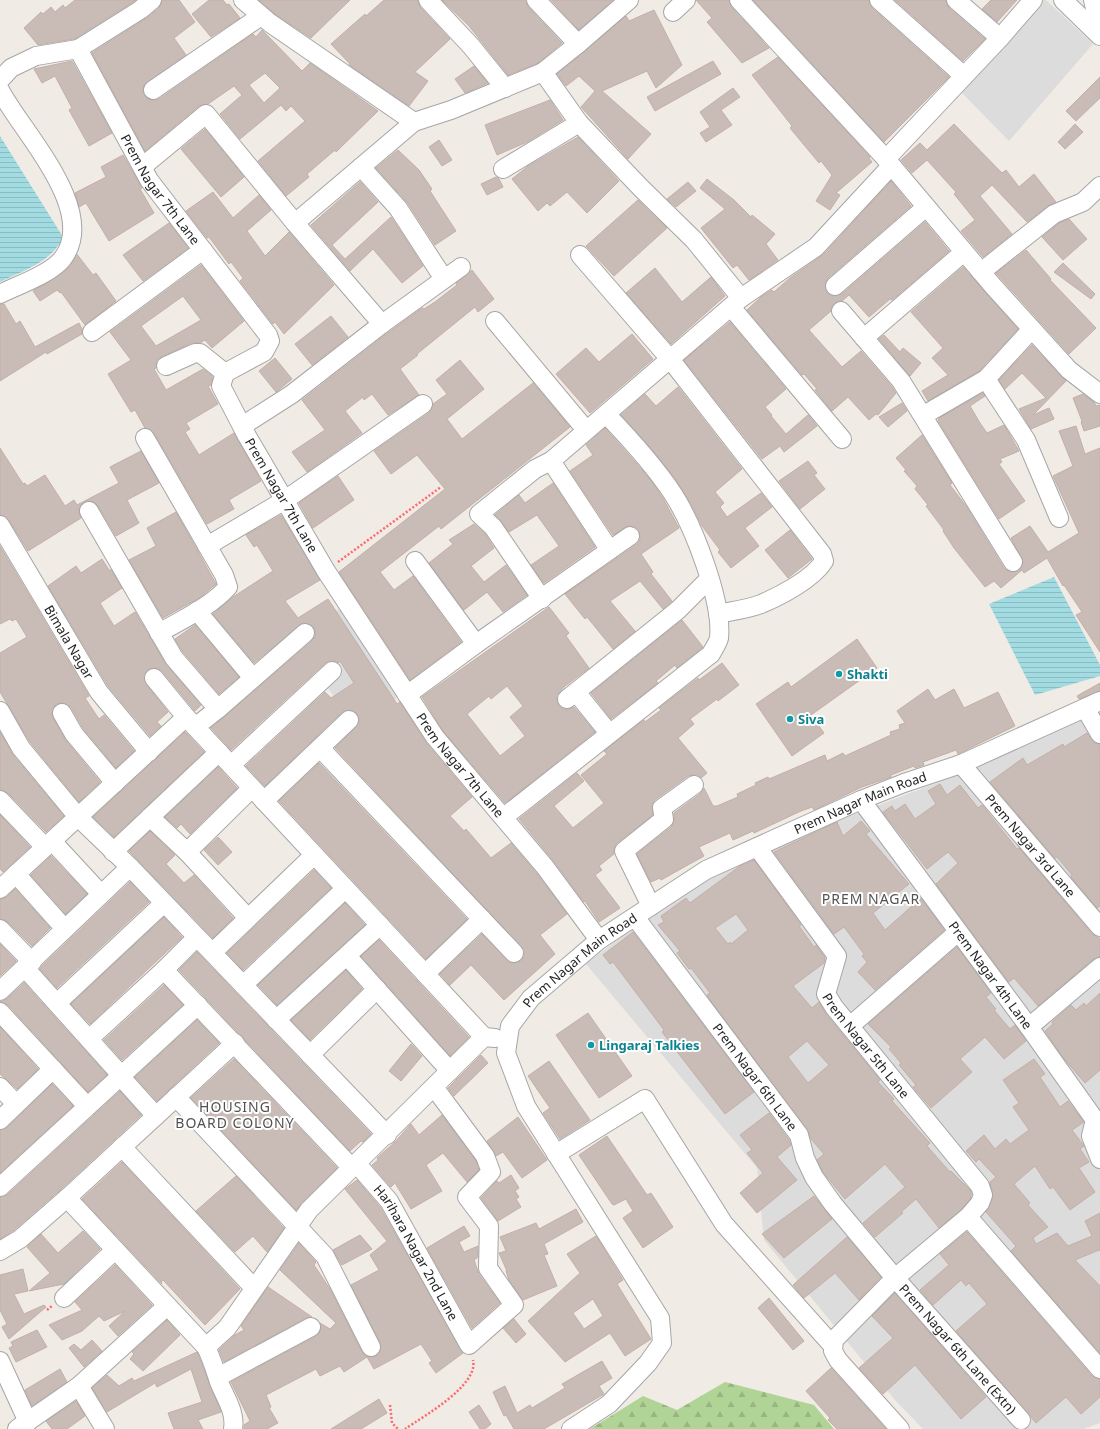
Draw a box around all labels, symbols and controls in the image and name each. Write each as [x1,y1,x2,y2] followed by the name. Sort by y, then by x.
[117,131,204,248] street label: Prem Nagar 7th Lane
[241,434,322,556] street label: Prem Nagar 7th Lane
[40,602,99,683] street label: Bimala Nagar
[847,665,888,683] place label: Shakti
[834,669,844,679] marker: Shakti
[412,709,508,821] street label: Prem Nagar 7th Lane
[798,710,824,728] place label: Siva
[785,714,795,724] marker: Siva
[791,767,929,838] street label: Prem Nagar Main Road
[981,790,1080,901] street label: Prem Nagar 3rd Lane
[822,889,920,908] district label: PREM NAGAR
[518,909,640,1011] street label: Prem Nagar Main Road
[945,918,1037,1033] street label: Prem Nagar 4th Lane
[818,989,914,1102] street label: Prem Nagar 5th Lane
[709,1019,802,1134] street label: Prem Nagar 6th Lane
[599,1036,700,1054] place label: Lingaraj Talkies
[586,1040,596,1050] marker: Lingaraj Talkies
[175,1097,295,1132] district label: HOUSING BOARD COLONY
[370,1181,463,1324] street label: Harihara Nagar 2nd Lane
[895,1280,1021,1418] street label: Prem Nagar 6th Lane (Extn)

